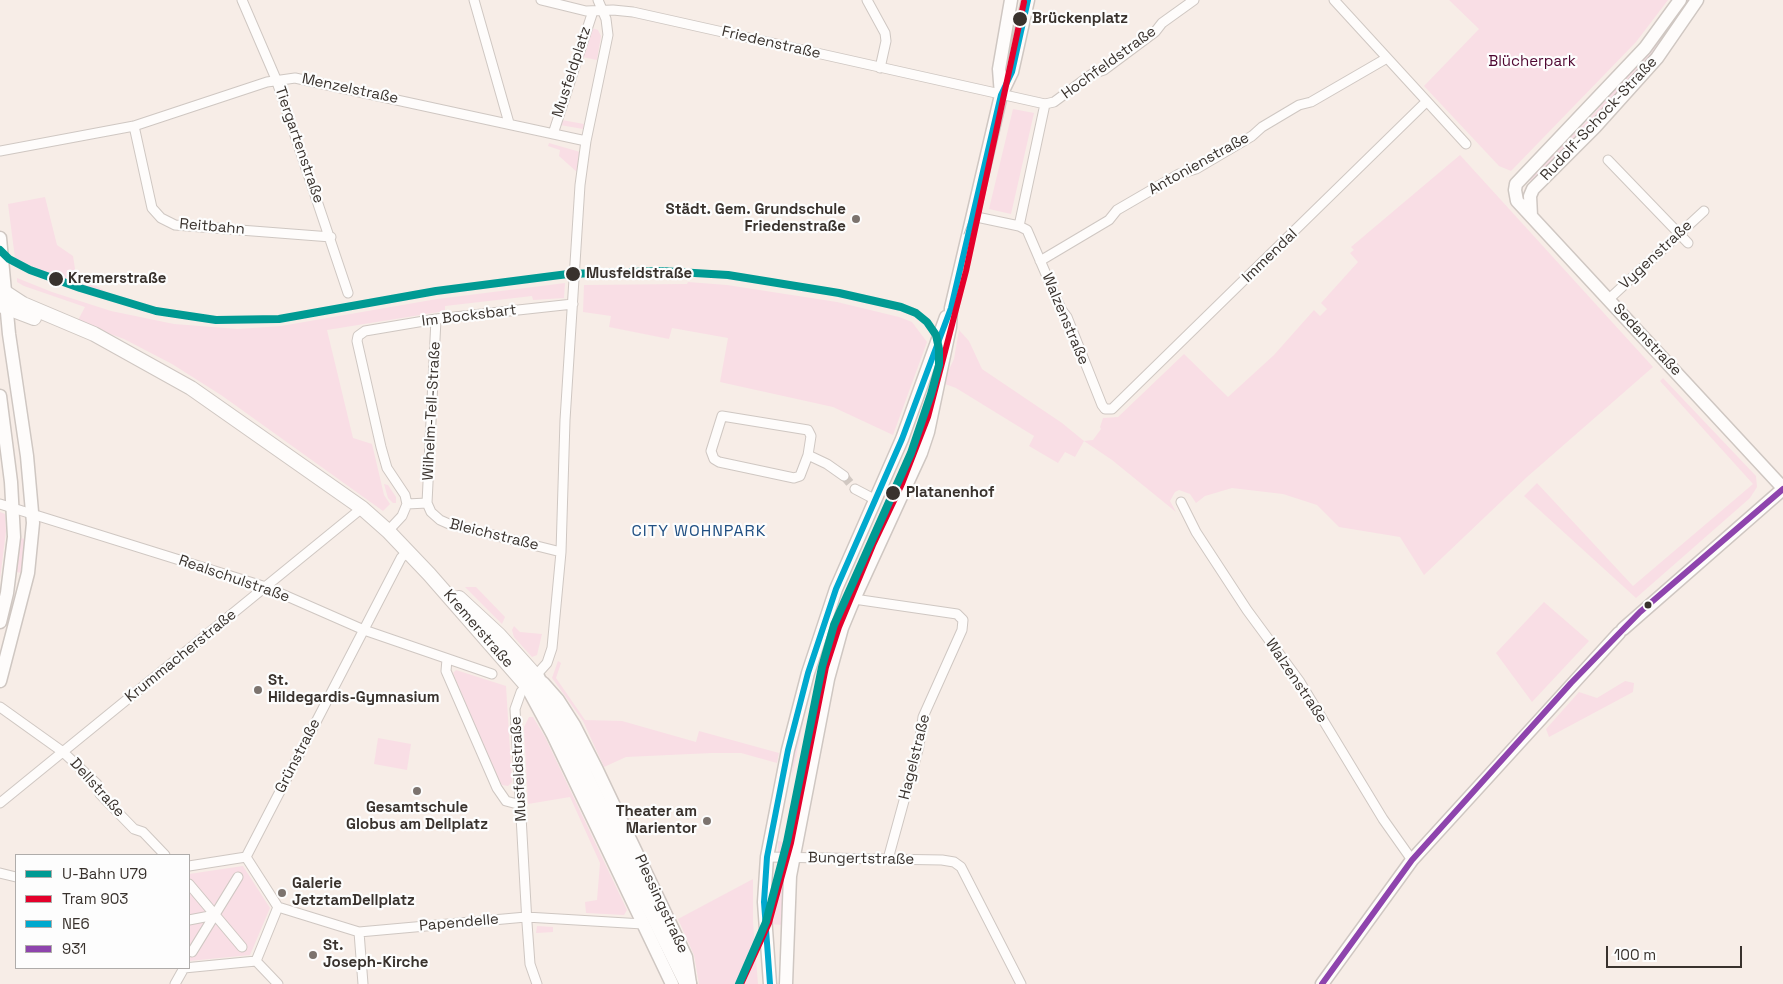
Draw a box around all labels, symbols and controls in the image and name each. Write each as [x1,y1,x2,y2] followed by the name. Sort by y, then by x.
[1011,10,1029,28] marker: Brückenplatz
[1032,10,1128,28] place label: Brückenplatz
[720,23,822,63] street label: Friedenstraße
[1058,23,1160,103] street label: Hochfeldstraße
[549,24,595,120] street label: Musfeldplatz
[1488,53,1576,71] park label: Blücherpark
[1537,53,1661,185] street label: Rudolf-Schock-Straße
[300,70,400,108] street label: Menzelstraße
[271,84,327,206] street label: Tiergartenstraße
[1146,129,1252,199] street label: Antonienstraße
[666,201,846,236] place label: Städt. Gem. Grundschule Friedenstraße
[850,213,862,225] marker: Städt. Gem. Grundschule Friedenstraße
[179,215,245,239] street label: Reitbahn
[1616,217,1696,293] street label: Vygenstraße
[1239,225,1301,287] street label: Immendal
[564,265,582,283] marker: Musfeldstraße
[586,265,692,283] place label: Musfeldstraße
[47,270,65,288] marker: Kremerstraße
[68,270,166,288] place label: Kremerstraße
[1038,270,1092,368] street label: Walzenstraße
[1609,300,1685,380] street label: Sedanstraße
[421,301,517,331] street label: Im Bocksbart
[419,341,445,481] street label: Wilhelm-Tell-Straße
[884,484,902,502] marker: Platanenhof
[906,484,995,502] place label: Platanenhof
[448,515,540,555] street label: Bleichstraße
[630,522,768,542] district label: CITY WOHNPARK
[176,552,292,606] street label: Realschulstraße
[439,586,517,672] street label: Kremerstraße
[1643,600,1653,610] unlabelled marker
[122,606,240,706] street label: Krummacherstraße
[1261,635,1331,727] street label: Walzenstraße
[268,672,440,707] place label: St. Hildegardis-Gymnasium
[252,684,264,696] marker: St. Hildegardis-Gymnasium
[896,712,934,802] street label: Hagelstraße
[272,716,324,796] street label: Grünstraße
[507,716,531,822] street label: Musfeldstraße
[66,755,128,821] street label: Dellstraße
[411,785,423,797] marker: Gesamtschule Globus am Dellplatz
[346,799,488,834] place label: Gesamtschule Globus am Dellplatz
[616,803,697,838] place label: Theater am Marientor
[701,815,713,827] marker: Theater am Marientor
[808,849,914,869] street label: Bungertstraße
[630,852,692,956] street label: Plessingstraße
[15,854,190,969] legend
[62,864,147,883] text: U-Bahn U79
[292,875,415,910] place label: Galerie JetztamDellplatz
[276,887,288,899] marker: Galerie JetztamDellplatz
[62,889,128,908] text: Tram 903
[418,911,500,935] street label: Papendelle
[62,914,90,933] text: NE6
[1608,936,1744,968] scale bar
[323,937,428,972] place label: St. Joseph-Kirche
[62,939,86,958] text: 931
[1614,945,1656,964] text: 100 m
[307,949,319,961] marker: St. Joseph-Kirche

